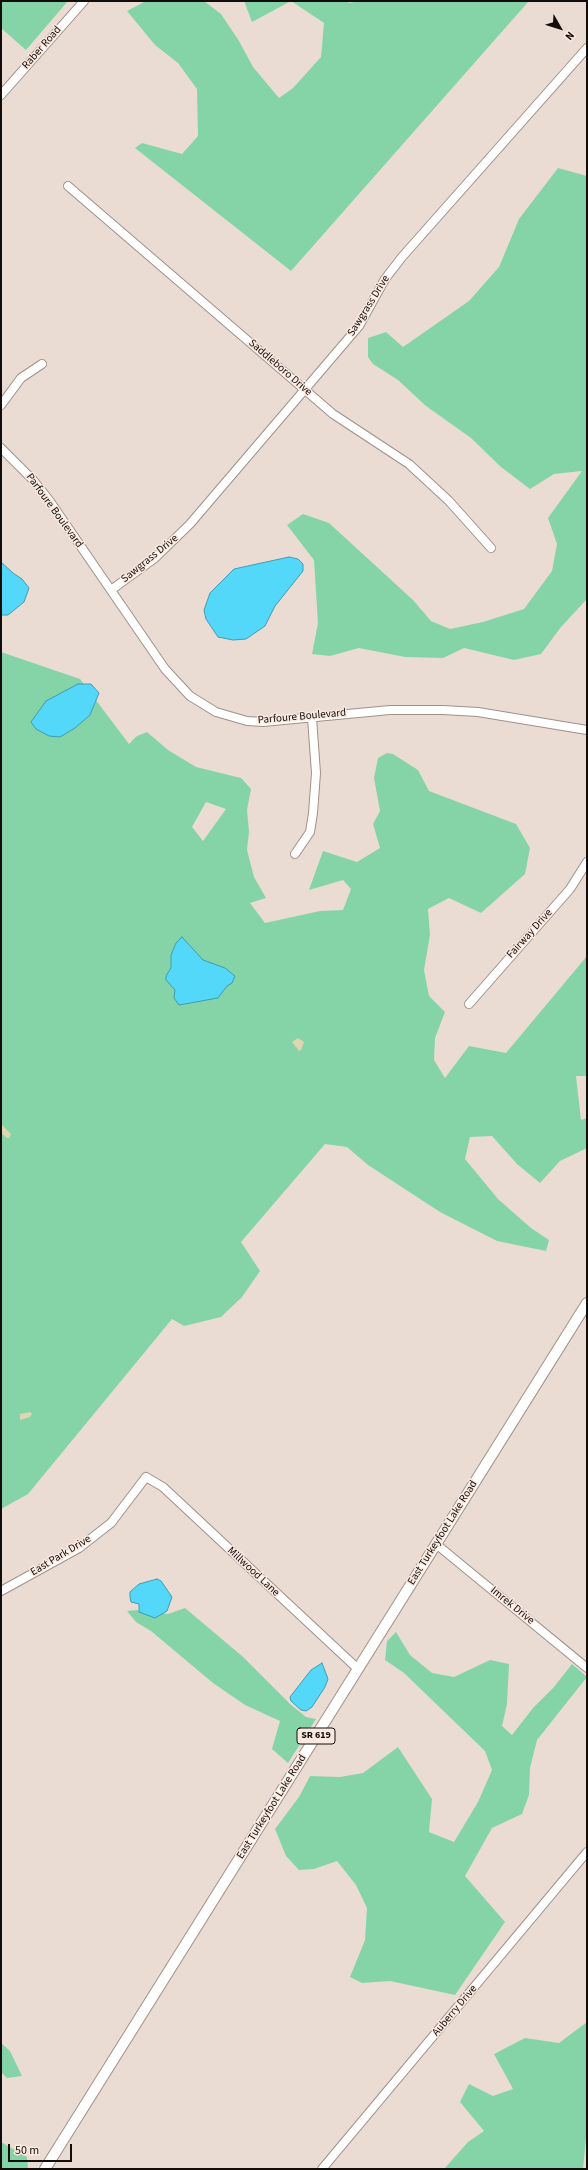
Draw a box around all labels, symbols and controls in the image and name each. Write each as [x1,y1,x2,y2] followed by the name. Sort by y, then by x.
[540,8,580,48] north arrow
[20,24,64,72] street label: Raber Road
[562,28,578,43] text: N
[345,273,393,339] street label: Sawgrass Drive
[246,337,314,399] street label: Saddleboro Drive
[23,471,85,551] street label: Parfoure Boulevard
[119,532,181,586] street label: Sawgrass Drive
[257,707,347,727] street label: Parfoure Boulevard
[504,907,556,961] street label: Fairway Drive
[405,1478,481,1588] street label: East Turkeyfoot Lake Road
[28,1533,94,1579] street label: East Park Drive
[224,1544,282,1600] street label: Millwood Lane
[487,1584,537,1628] street label: Imrek Drive
[297,1728,335,1744] road number: SR 619
[234,1752,310,1862] street label: East Turkeyfoot Lake Road
[430,1983,480,2039] street label: Auberry Drive
[10,2136,74,2162] scale bar
[15,2142,39,2159] text: 50 m

